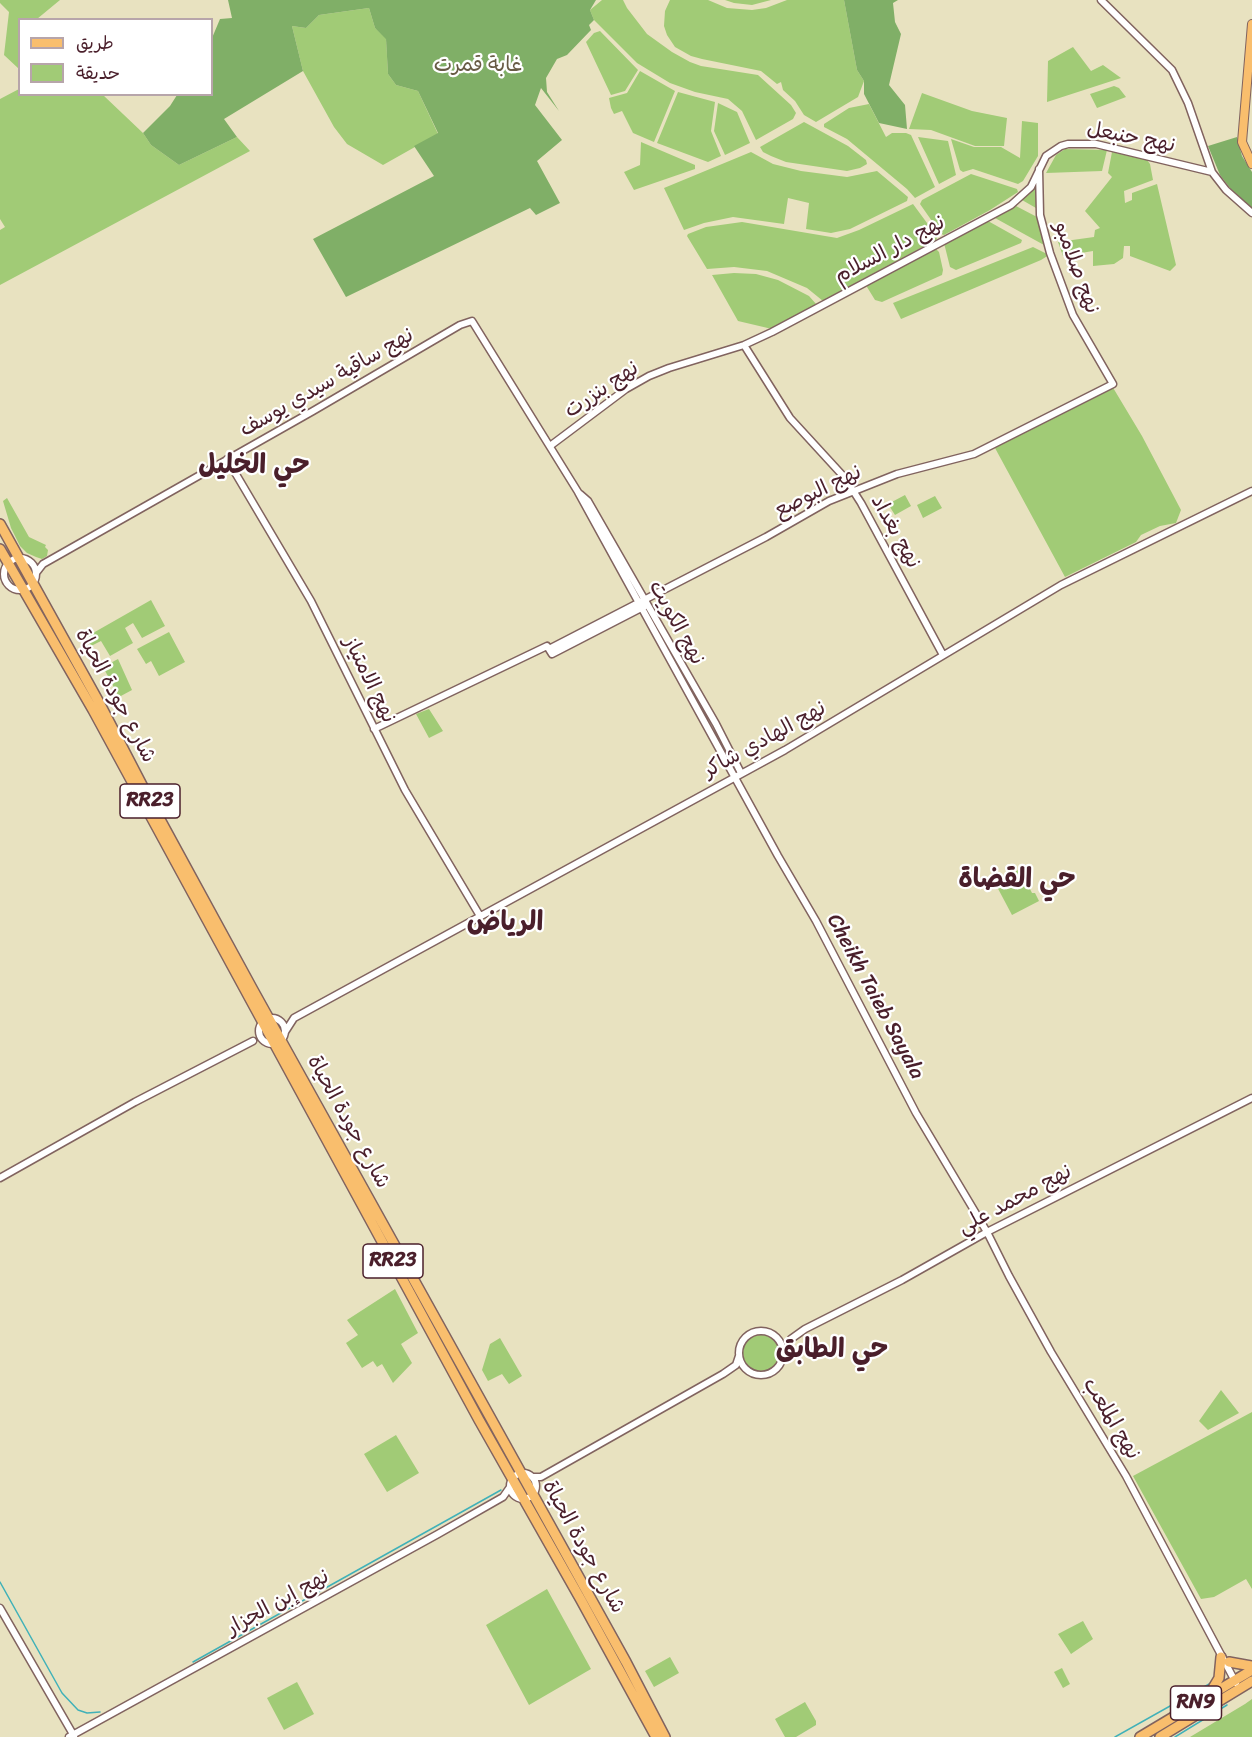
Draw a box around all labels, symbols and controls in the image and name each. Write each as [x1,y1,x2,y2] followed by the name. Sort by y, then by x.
[18,18,213,96] legend
[76,27,114,59] text: طريق
[434,53,522,79] park label: غابة قمرت
[76,57,120,89] text: حديقة
[1085,117,1177,159] street label: نهج حنبعل
[830,210,950,290] street label: نهج دار السلام
[1048,219,1104,317] street label: نهج صلامبو
[236,323,418,443] street label: نهج ساقية سيدي يوسف
[560,356,644,424] street label: نهج بنزرت
[198,450,310,482] district label: حي الخليل
[770,460,866,524] street label: نهج البوصع
[865,491,925,573] street label: نهج بغداد
[643,576,709,670] street label: نهج الكويت
[69,625,161,767] street label: شارع جودة الحياة
[337,633,401,727] street label: نهج الامتياز
[699,696,831,784] street label: نهج الهادي شاكر
[120,784,180,818] road number: RR23
[958,864,1076,896] district label: حي القضاة
[467,907,543,939] district label: الرياض
[821,910,929,1084] street label: Cheikh Taieb Sayala
[301,1051,395,1193] street label: شارع جودة الحياة
[954,1159,1076,1241] street label: نهج محمد علي
[363,1244,423,1278] road number: RR23
[776,1334,888,1366] district label: حي الطابق
[1077,1373,1145,1465] street label: نهج الملعب
[536,1476,630,1618] street label: شارع جودة الحياة
[222,1564,334,1642] street label: نهج إبن الجزار
[1170,1686,1222,1720] road number: RN9

